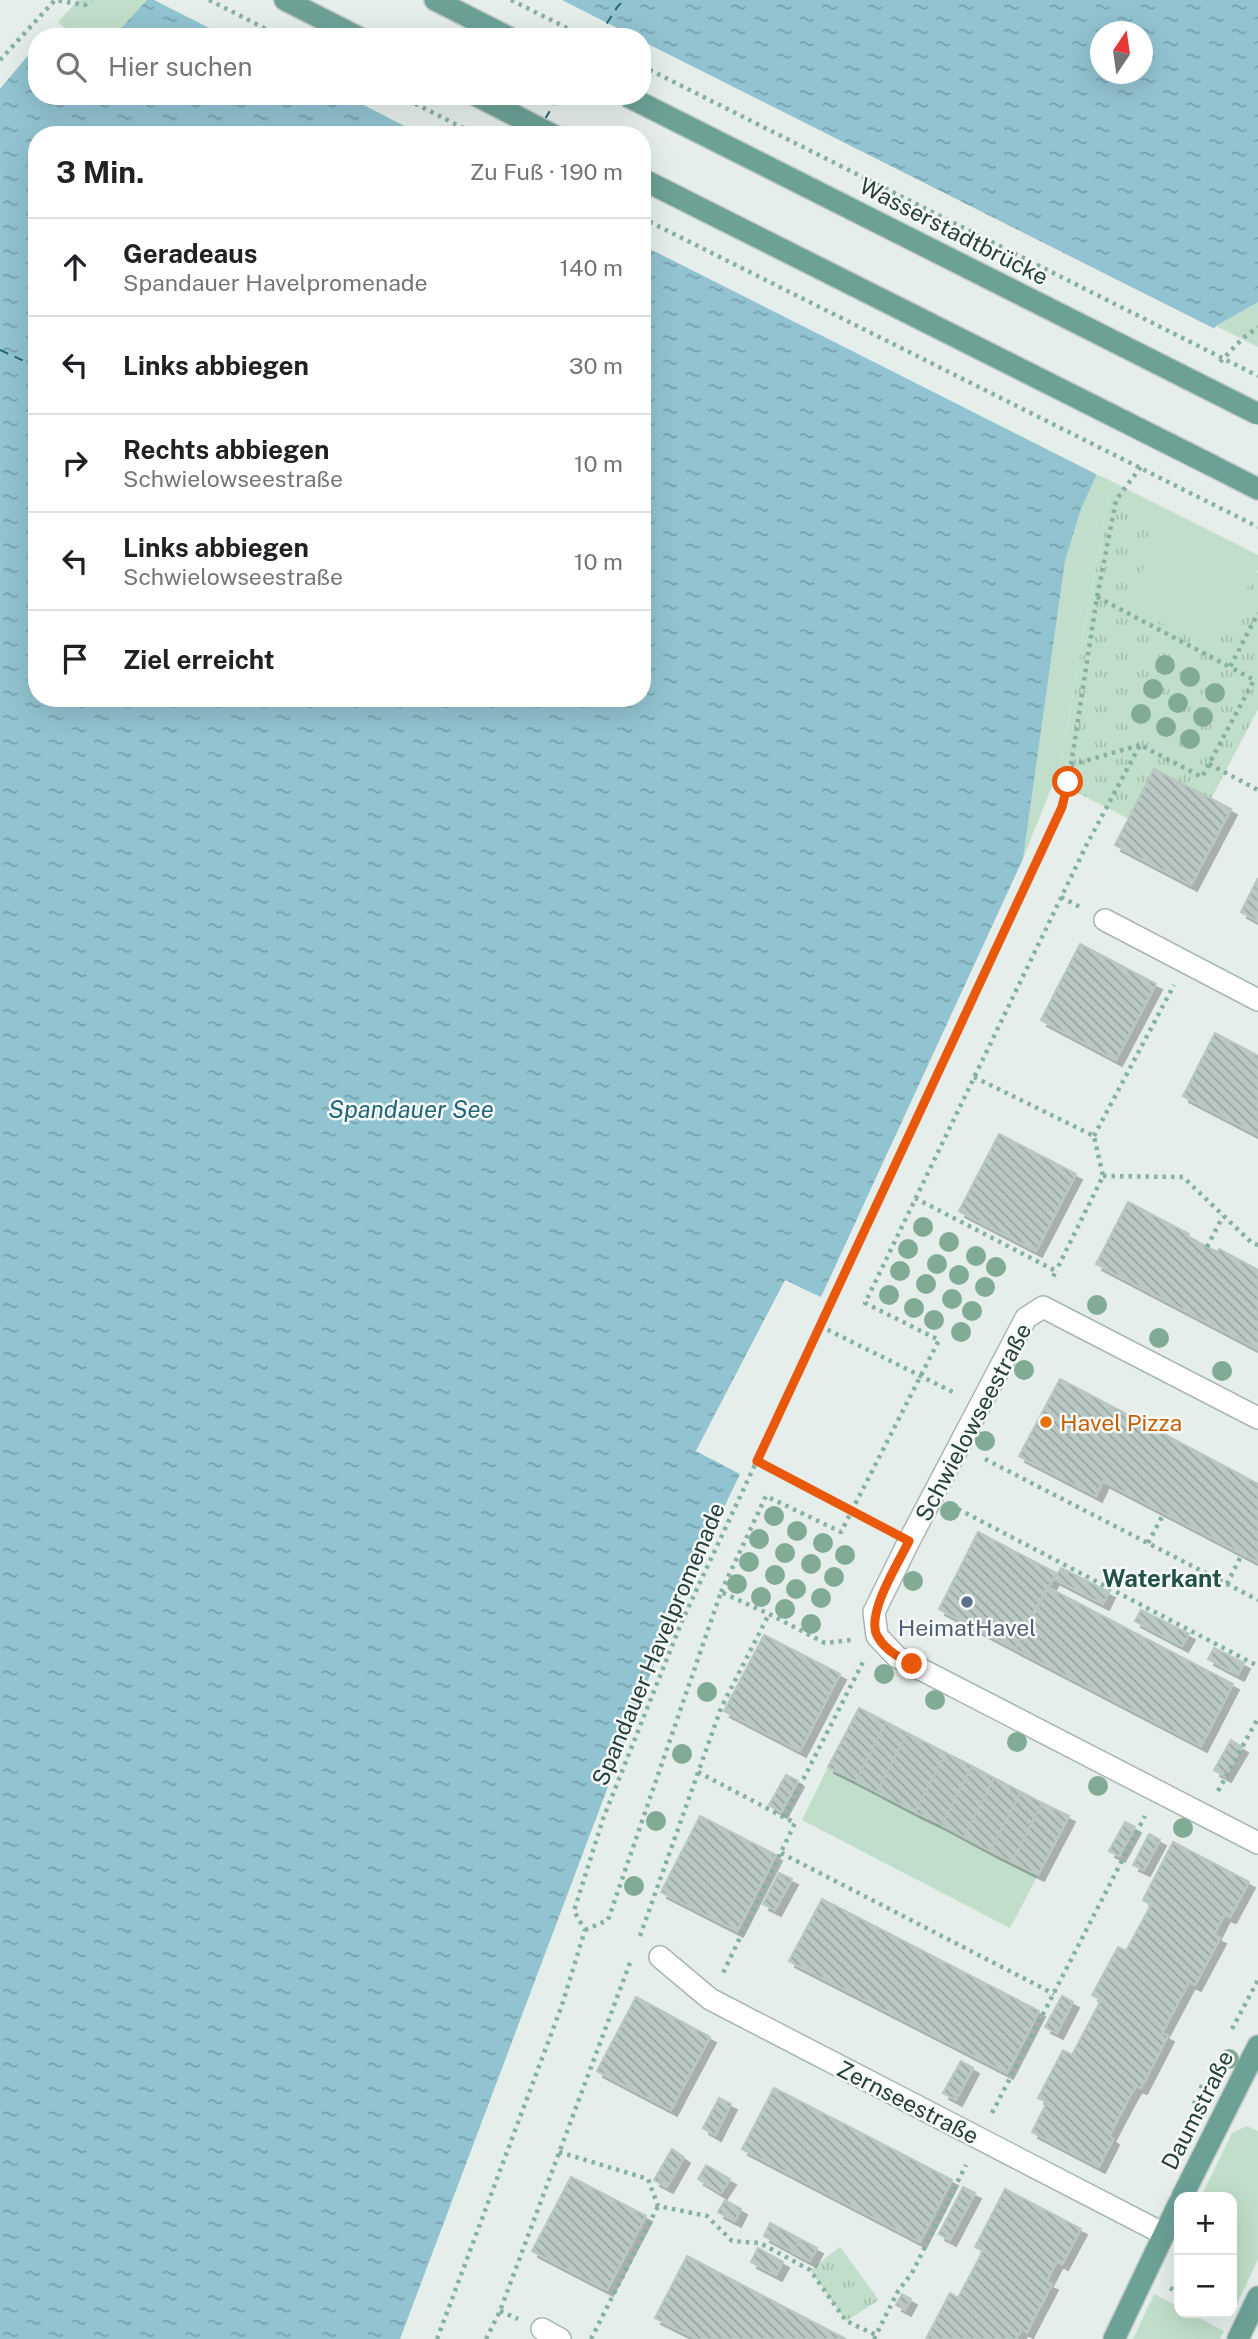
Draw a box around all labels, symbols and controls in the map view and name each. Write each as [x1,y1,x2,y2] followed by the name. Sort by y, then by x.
[1090,21,1153,84] north arrow
[28,28,651,105] search box
[52,48,90,86] icon: search
[108,51,253,82] text: Hier suchen
[56,154,144,190] text: 3 Min.
[470,158,623,185] text: Zu Fuß · 190 m
[855,172,1053,290] street label: Wasserstadtbrücke
[123,238,258,269] text: Geradeaus
[56,248,94,286] icon: ahead
[560,254,623,281] text: 140 m
[123,269,428,296] text: Spandauer Havelpromenade
[56,346,94,384] icon: left
[123,350,309,381] text: Links abbiegen
[569,352,623,379] text: 30 m
[123,434,329,465] text: Rechts abbiegen
[56,444,94,482] icon: right
[574,450,623,477] text: 10 m
[123,465,343,492] text: Schwielowseestraße
[123,532,309,563] text: Links abbiegen
[56,542,94,580] icon: left
[574,548,623,575] text: 10 m
[123,563,343,590] text: Schwielowseestraße
[56,640,94,678] icon: arrive
[123,644,275,675] text: Ziel erreicht
[1052,766,1083,797] route start
[328,1095,494,1123] water label: Spandauer See
[909,1319,1037,1525] street label: Schwielowseestraße
[1060,1409,1182,1436] place label: Havel Pizza
[1038,1414,1054,1430] marker: Havel Pizza
[586,1499,730,1789] street label: Spandauer Havelpromenade
[1102,1564,1222,1592] district label: Waterkant
[959,1594,975,1610] marker: HeimatHavel
[898,1614,1036,1641] place label: HeimatHavel
[896,1648,927,1679] route end
[1155,2046,1239,2174] street label: Daumstraße
[833,2055,983,2149] street label: Zernseestraße
[1174,2192,1237,2318] map controls
[1174,2192,1237,2255] button: +
[1174,2255,1237,2318] button: −

